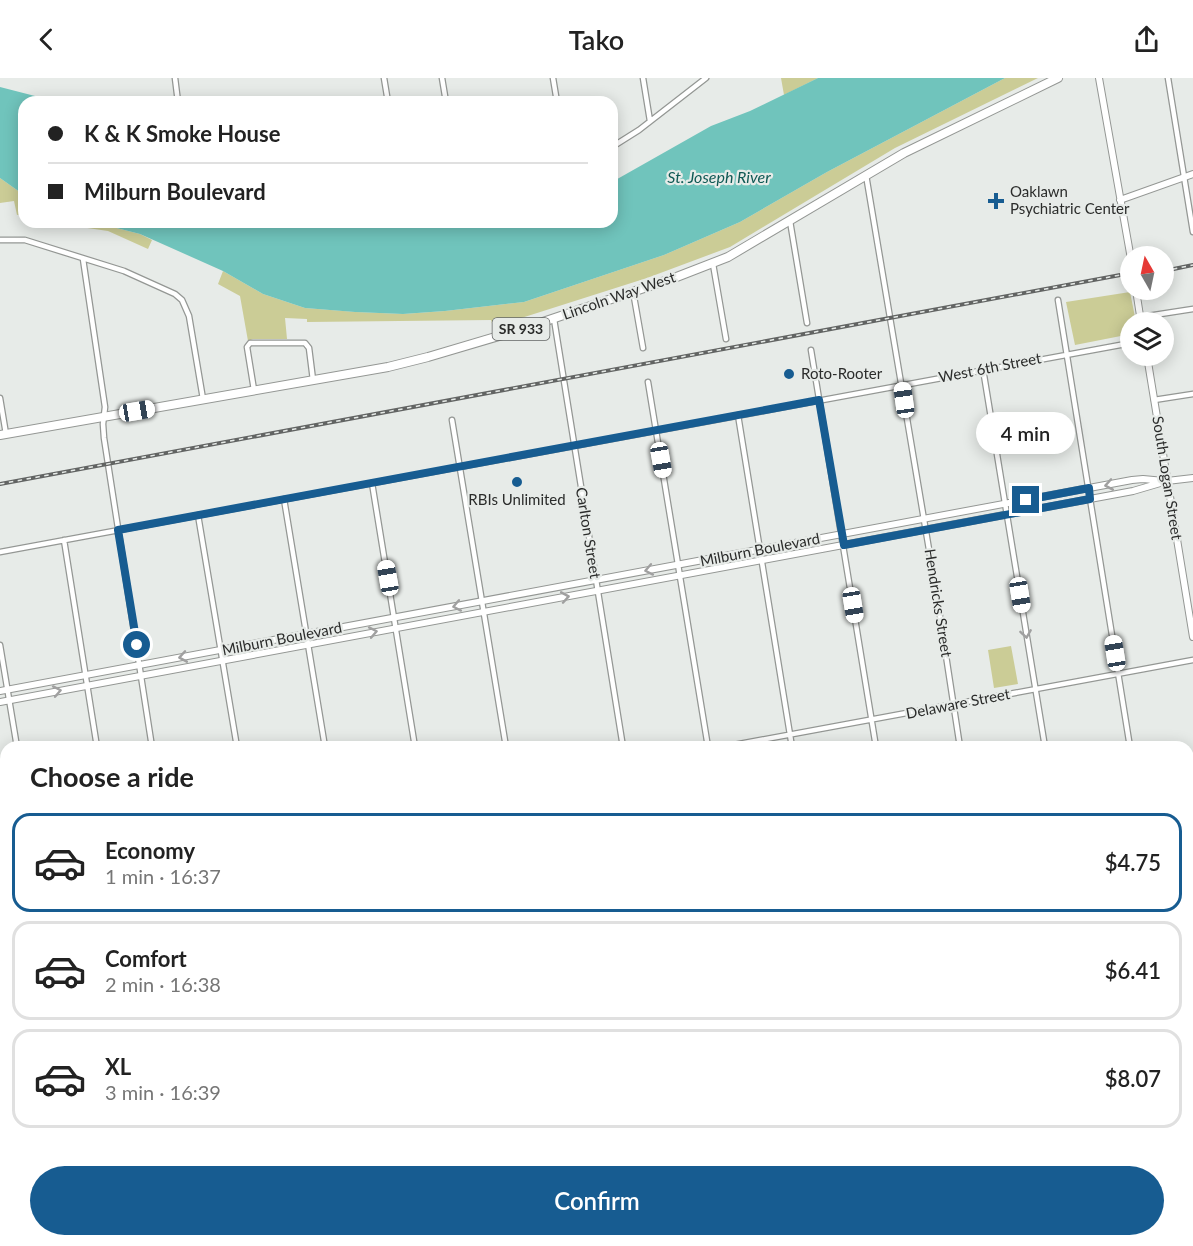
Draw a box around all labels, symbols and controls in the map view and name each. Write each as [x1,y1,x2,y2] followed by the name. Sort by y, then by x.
[30,23,63,56] icon: back
[569,23,624,56] text: Tako
[1130,23,1163,56] icon: share
[84,120,280,147] text: K & K Smoke House
[667,167,771,186] water label: St. Joseph River
[84,178,266,205] text: Milburn Boulevard
[1010,182,1130,217] place label: Oaklawn Psychiatric Center
[987,192,1005,210] marker: Oaklawn Psychiatric Center
[1120,246,1174,300] north arrow
[1120,246,1174,366] map controls
[560,267,678,323] street label: Lincoln Way West
[1120,312,1174,366] button: layers
[492,318,550,340] road number: SR 933
[937,348,1043,386] street label: West 6th Street
[801,364,883,382] place label: Roto-Rooter
[782,367,796,381] marker: Roto-Rooter
[893,381,915,419] car
[118,399,156,423] car
[976,413,1076,455] callout: 4 min
[1149,415,1187,542] street label: South Logan Street
[1001,421,1050,445] text: 4 min
[649,441,673,479] car
[510,475,524,489] marker: RBIs Unlimited
[1104,478,1114,490] one-way arrow
[573,486,605,580] street label: Carlton Street
[1012,486,1039,513] route end
[468,490,566,508] place label: RBIs Unlimited
[698,529,821,569] street label: Milburn Boulevard
[922,547,957,659] street label: Hendricks Street
[376,559,400,597] car
[644,563,654,576] one-way arrow
[1008,576,1032,614] car
[841,586,865,624] car
[560,591,569,603] one-way arrow
[453,599,463,612] one-way arrow
[220,618,343,658] street label: Milburn Boulevard
[368,626,378,639] one-way arrow
[1020,629,1032,639] one-way arrow
[123,631,150,658] route start
[1103,634,1127,672] car
[178,650,188,663] one-way arrow
[904,684,1012,722] street label: Delaware Street
[52,685,62,698] one-way arrow
[30,760,194,793] text: Choose a ride
[33,836,87,890] icon: car
[105,837,195,864] text: Economy
[1105,849,1161,876] text: $4.75
[105,864,221,888] text: 1 min · 16:37
[33,944,87,998] icon: car
[105,945,187,972] text: Comfort
[1105,957,1161,984] text: $6.41
[105,972,221,996] text: 2 min · 16:38
[33,1052,87,1106] icon: car
[105,1053,131,1080] text: XL
[1105,1065,1161,1092] text: $8.07
[105,1080,221,1104] text: 3 min · 16:39
[30,1166,1164,1235] button: Confirm

